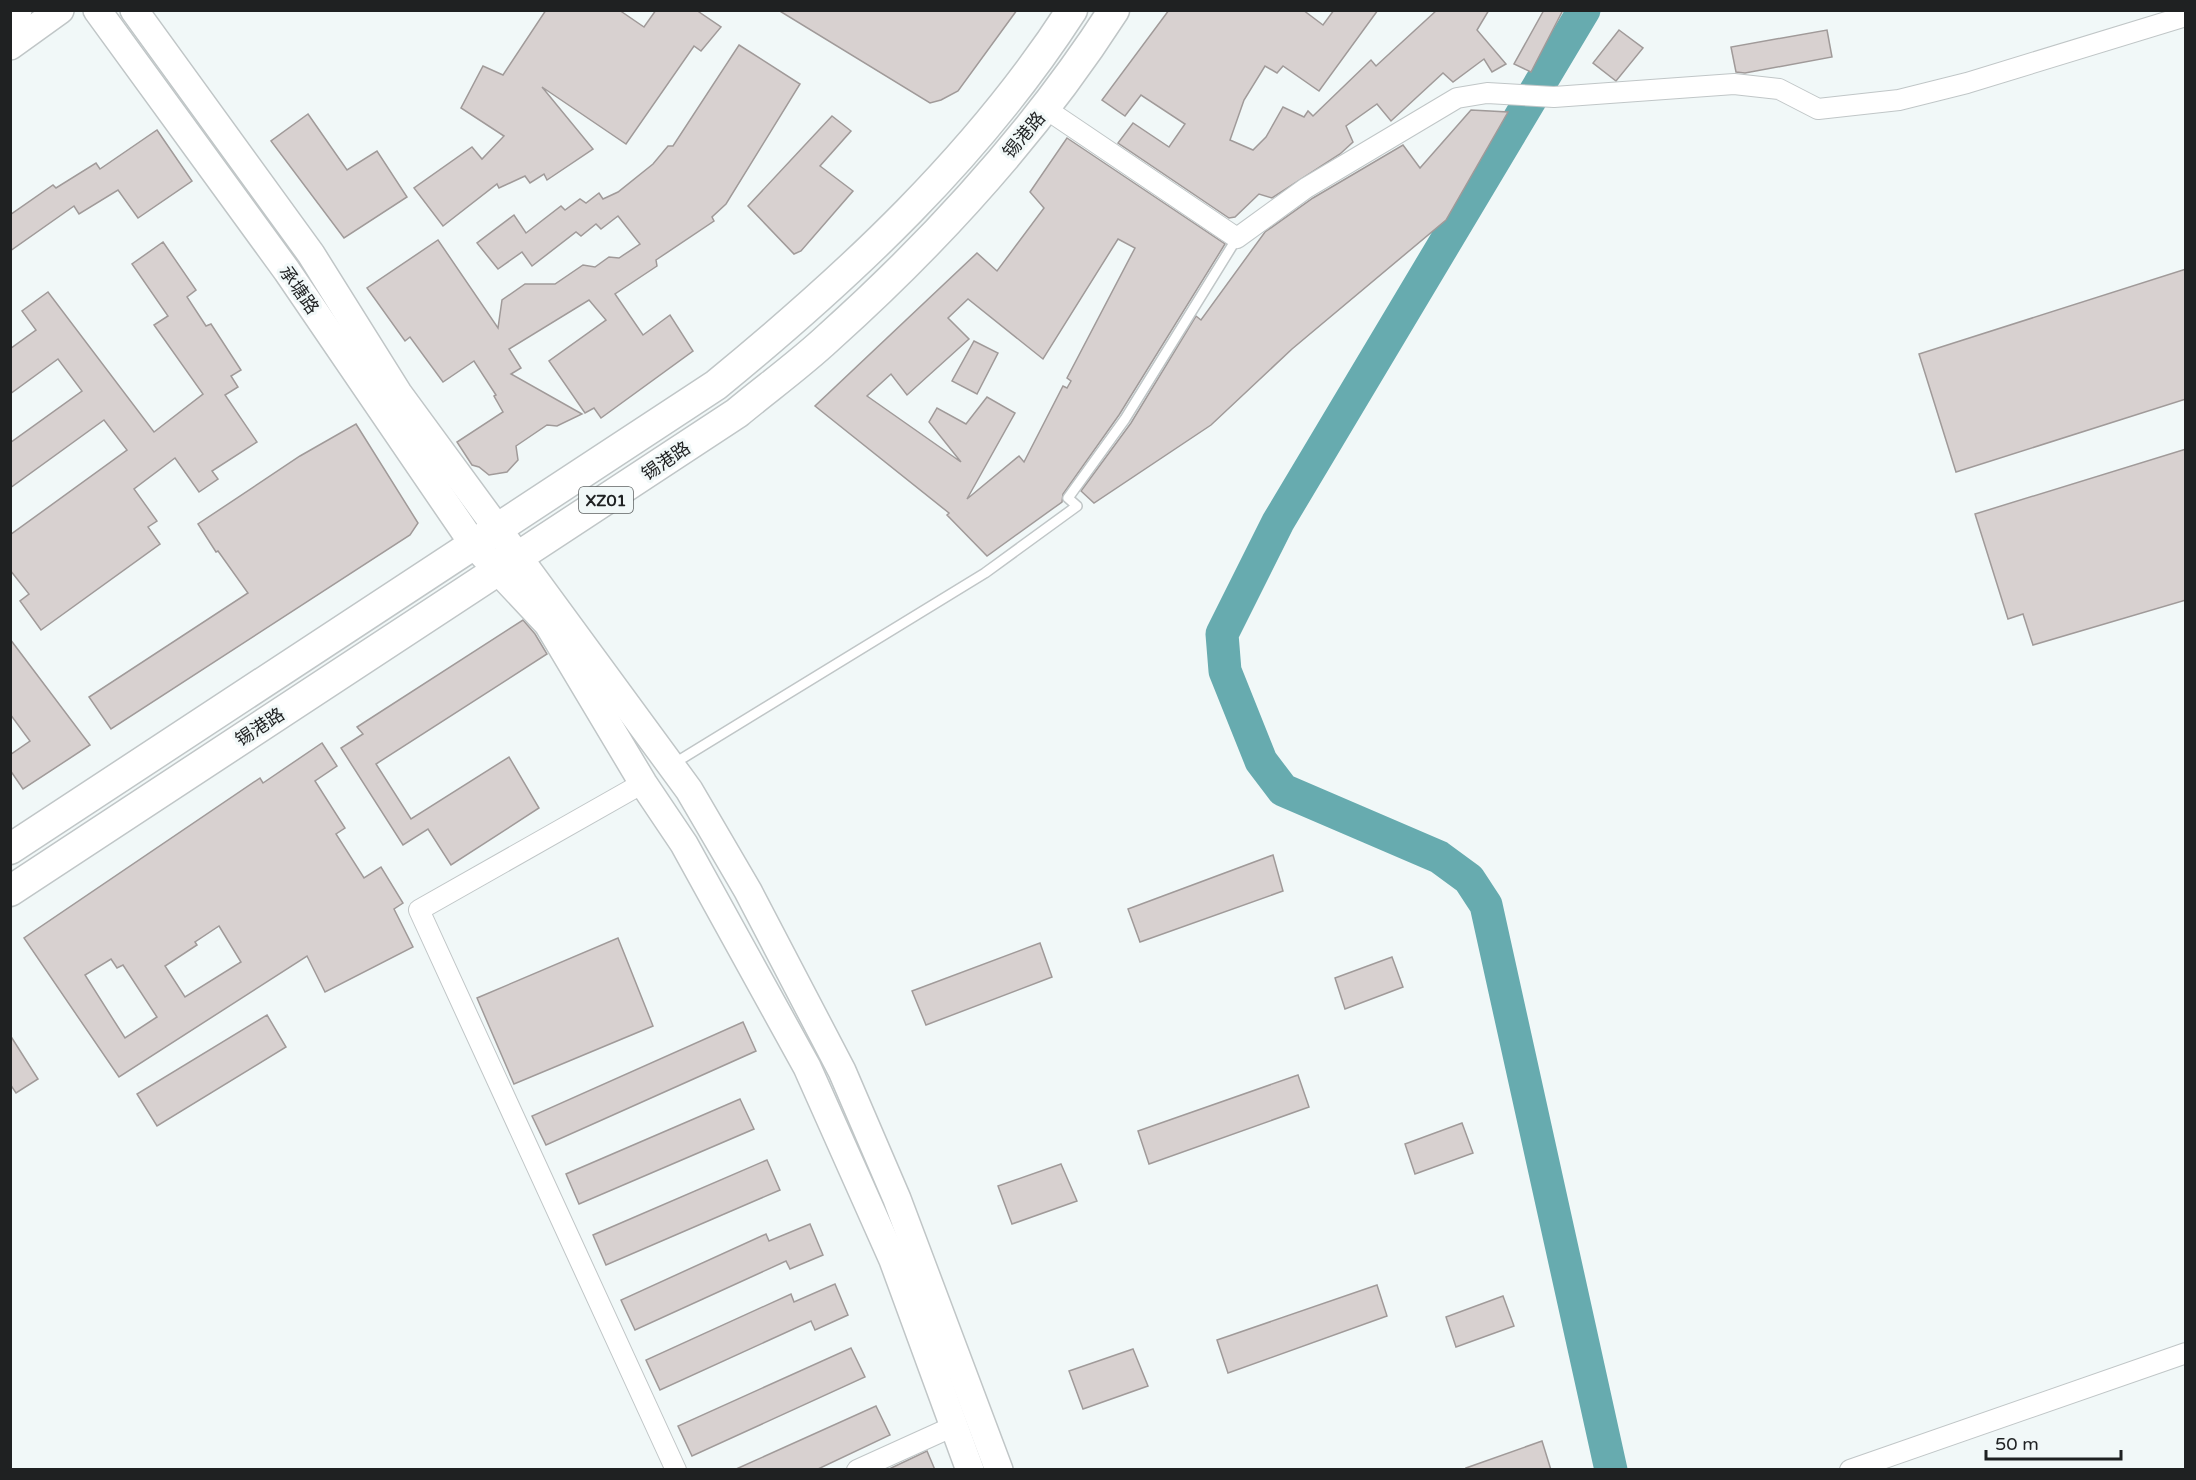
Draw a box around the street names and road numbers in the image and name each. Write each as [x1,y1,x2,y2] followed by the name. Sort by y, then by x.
[998,107,1050,163] street label: 锡港路
[275,262,323,318] street label: 承塘路
[637,437,695,485] street label: 锡港路
[579,487,633,513] road number: XZ01
[231,703,289,751] street label: 锡港路

